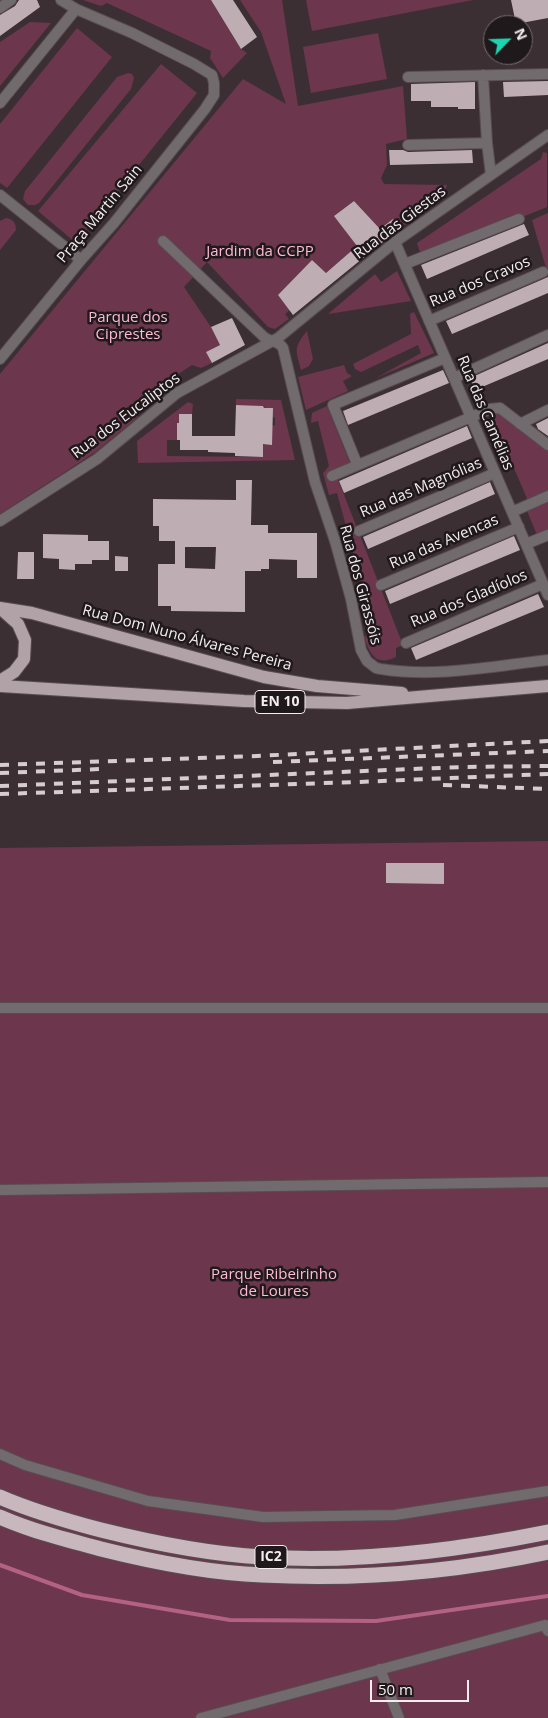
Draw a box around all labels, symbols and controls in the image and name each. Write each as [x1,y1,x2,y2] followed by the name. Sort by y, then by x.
[483,15,533,65] north arrow
[510,25,532,43] text: N
[54,161,146,267] street label: Praça Martin Sain
[351,183,449,263] street label: Rua das Giestas
[206,243,314,261] park label: Jardim da CCPP
[427,253,533,311] street label: Rua dos Cravos
[88,309,168,344] park label: Parque dos Ciprestes
[453,353,517,473] street label: Rua das Camélias
[68,369,184,463] street label: Rua dos Eucaliptos
[357,454,485,522] street label: Rua das Magnólias
[387,511,501,573] street label: Rua das Avencas
[335,523,385,647] street label: Rua dos Girassóis
[408,566,530,632] street label: Rua dos Gladíolos
[80,601,294,675] street label: Rua Dom Nuno Álvares Pereira
[255,690,305,714] road number: EN 10
[211,1266,337,1301] park label: Parque Ribeirinho de Loures
[255,1545,287,1568] road number: IC2
[373,1670,472,1702] scale bar
[378,1679,413,1699] text: 50 m

